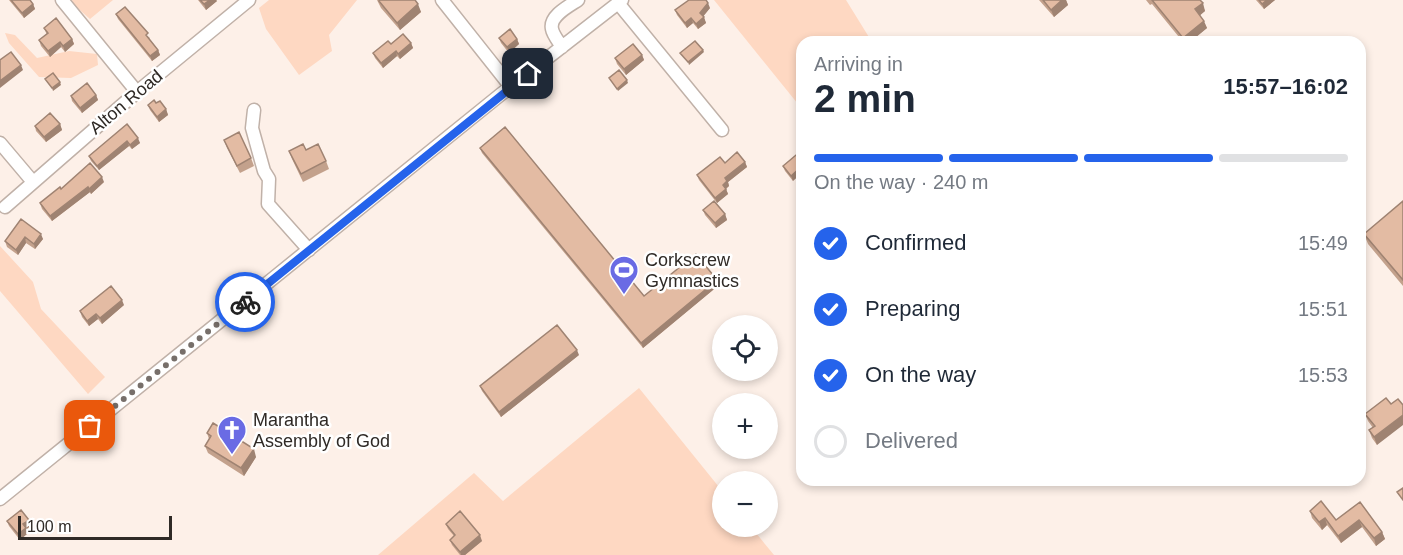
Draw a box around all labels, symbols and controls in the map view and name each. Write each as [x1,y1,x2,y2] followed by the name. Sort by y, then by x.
[502,48,553,99] pin
[814,53,903,75] text: Arriving in
[511,57,544,90] icon: home
[85,66,167,138] street label: Alton Road
[1223,74,1348,99] text: 15:57–16:02
[814,77,916,120] text: 2 min
[814,171,989,193] text: On the way · 240 m
[814,227,847,260] icon: check
[865,230,966,255] text: Confirmed
[1298,232,1348,254] text: 15:49
[645,250,739,291] place label: Corkscrew Gymnastics
[608,254,640,296] sports icon: Corkscrew Gymnastics
[215,272,275,332] courier
[229,286,262,319] icon: bike
[814,293,847,326] icon: check
[865,296,960,321] text: Preparing
[1298,298,1348,320] text: 15:51
[712,315,778,537] map controls
[712,315,778,381] button: locate
[814,359,847,392] icon: check
[865,362,976,387] text: On the way
[1298,364,1348,386] text: 15:53
[712,393,778,459] button: +
[64,400,115,451] pin
[73,409,106,442] icon: bag
[253,410,390,451] place label: Marantha Assembly of God
[216,414,248,456] church icon: Marantha Assembly of God
[865,428,958,453] text: Delivered
[712,471,778,537] button: −
[18,513,172,540] scale bar
[27,518,71,535] text: 100 m

